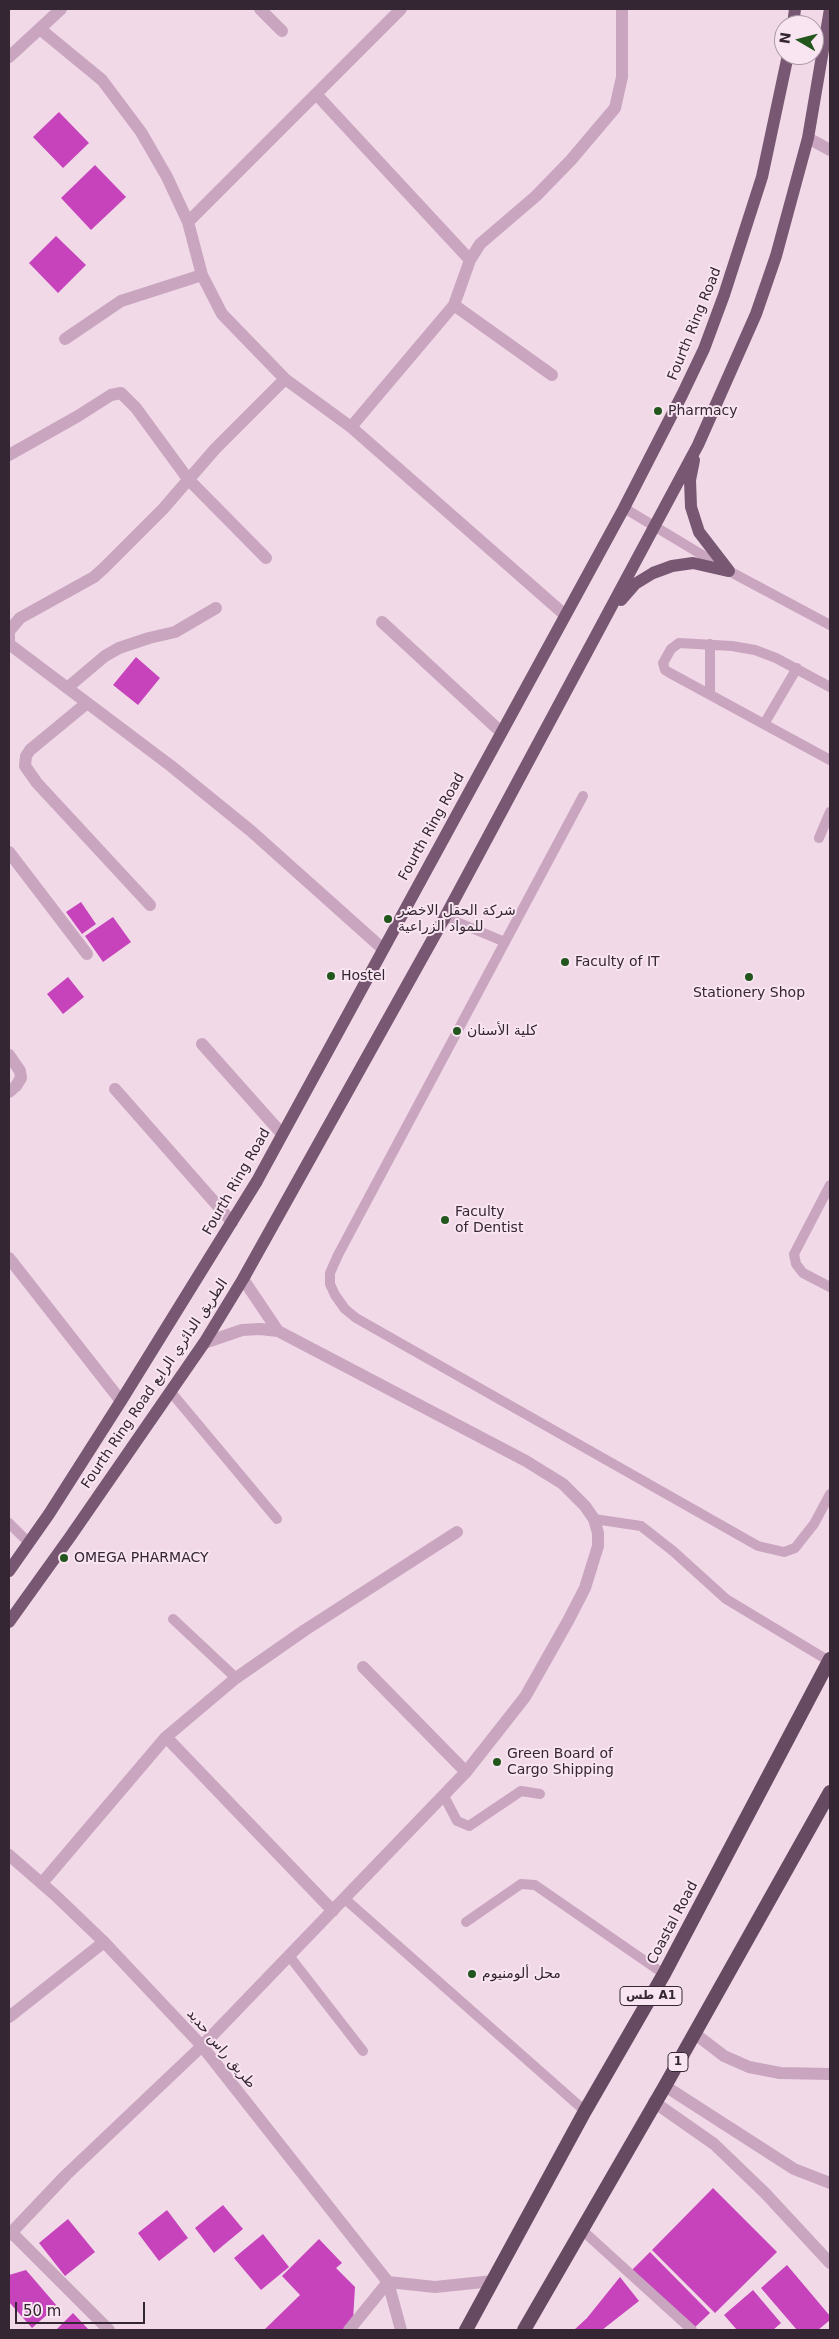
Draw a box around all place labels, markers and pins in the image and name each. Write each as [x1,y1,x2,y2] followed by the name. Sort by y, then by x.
[668,403,738,419] place label: Pharmacy
[652,405,664,417] marker: Pharmacy
[398,903,516,936] place label: شركة الحقل الاخضر للمواد الزراعية
[382,913,394,925] marker: شركة الحقل الاخضر للمواد الزراعية
[575,954,660,970] place label: Faculty of IT
[559,956,571,968] marker: Faculty of IT
[341,968,385,984] place label: Hostel
[325,970,337,982] marker: Hostel
[743,971,755,983] marker: Stationery Shop
[693,985,805,1001] place label: Stationery Shop
[467,1023,537,1039] place label: كلية الأسنان
[451,1025,463,1037] marker: كلية الأسنان
[455,1204,523,1236] place label: Faculty of Dentist
[439,1214,451,1226] marker: Faculty of Dentist
[74,1550,209,1566] place label: OMEGA PHARMACY
[58,1552,70,1564] marker: OMEGA PHARMACY
[507,1746,614,1778] place label: Green Board of Cargo Shipping
[491,1756,503,1768] marker: Green Board of Cargo Shipping
[482,1966,561,1982] place label: محل ألومنيوم
[466,1968,478,1980] marker: محل ألومنيوم

